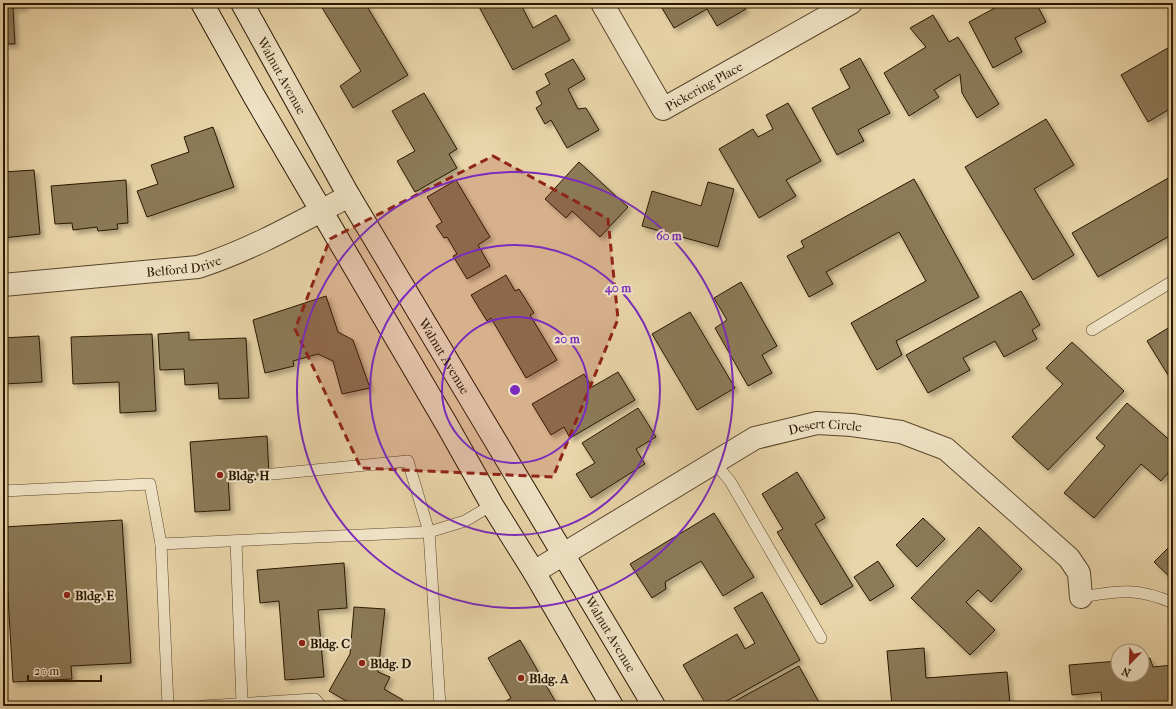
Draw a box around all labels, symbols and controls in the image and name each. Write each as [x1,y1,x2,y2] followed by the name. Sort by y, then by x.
[254,34,310,117] street label: Walnut Avenue
[662,58,746,114] street label: Pickering Place
[656,229,683,243] text: 60 m
[146,252,224,279] street label: Belford Drive
[604,281,632,296] text: 40 m
[416,314,473,397] street label: Walnut Avenue
[554,332,581,346] text: 20 m
[508,383,522,397] centre of rings
[787,415,863,437] street label: Desert Circle
[228,468,270,484] place label: Bldg. H
[215,470,225,480] marker: Bldg. H
[75,588,114,604] place label: Bldg. E
[62,590,72,600] marker: Bldg. E
[582,593,640,675] street label: Walnut Avenue
[310,636,350,652] place label: Bldg. C
[297,638,307,648] marker: Bldg. C
[1110,643,1150,683] north arrow
[370,656,411,672] place label: Bldg. D
[28,657,101,683] scale bar
[357,658,367,668] marker: Bldg. D
[34,664,59,678] text: 20 m
[1119,664,1133,679] text: N
[529,671,569,687] place label: Bldg. A
[516,673,526,683] marker: Bldg. A

